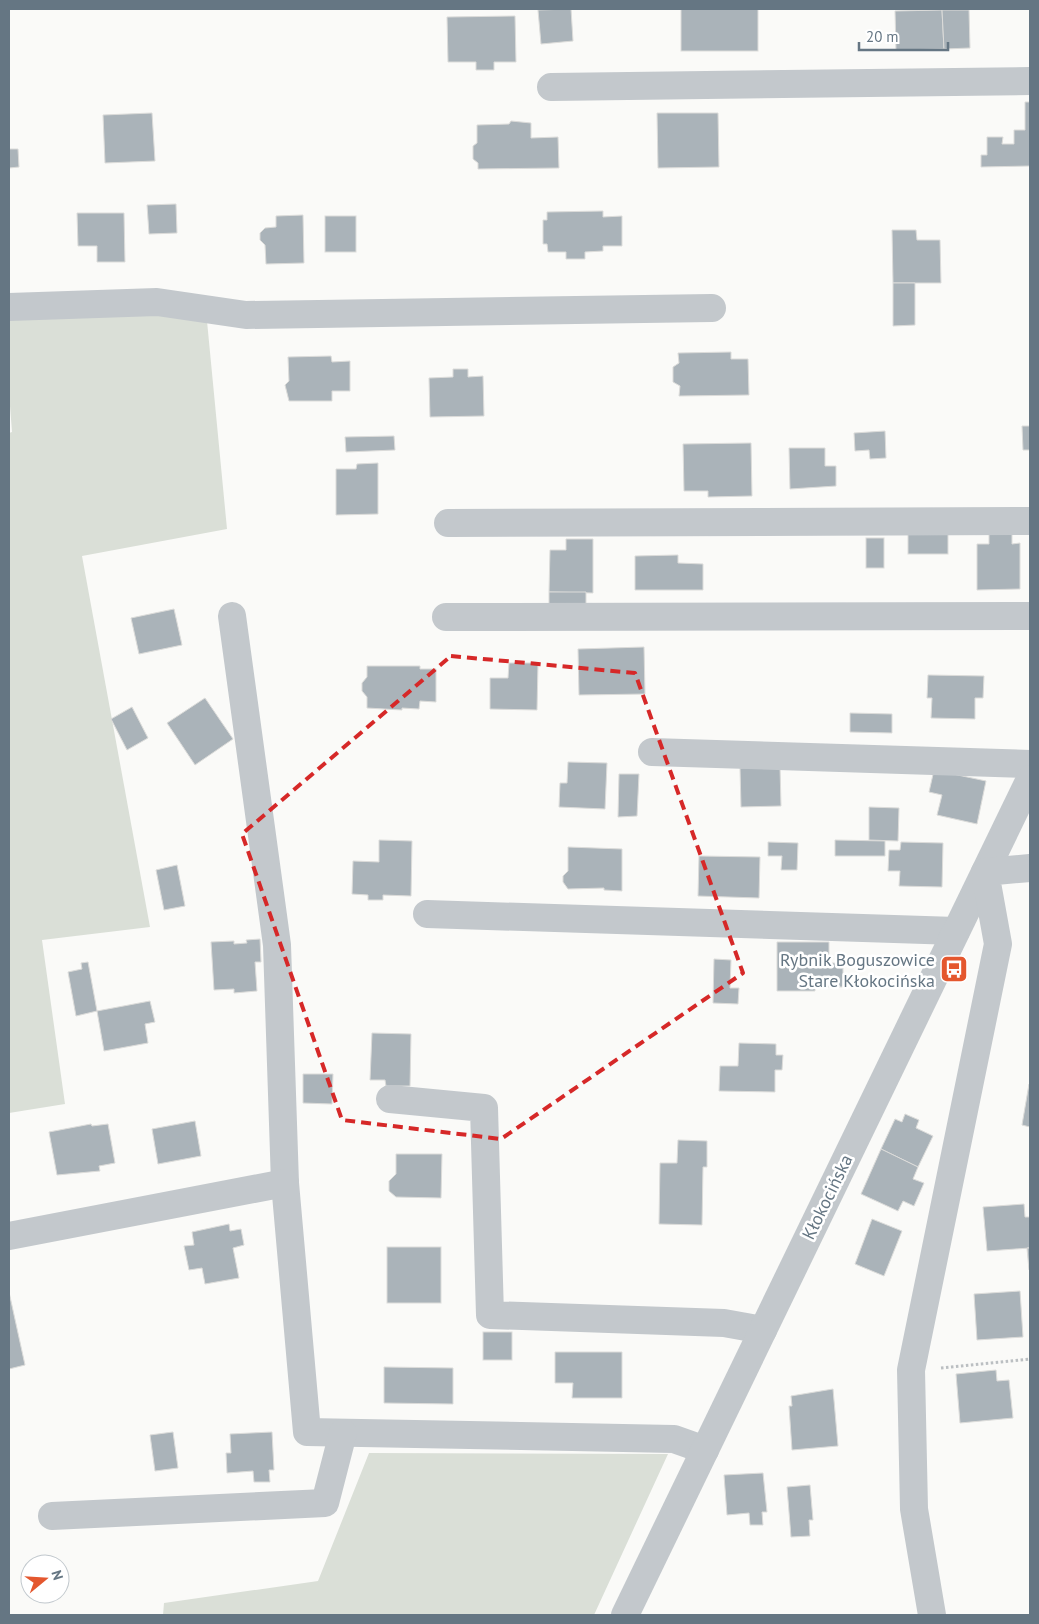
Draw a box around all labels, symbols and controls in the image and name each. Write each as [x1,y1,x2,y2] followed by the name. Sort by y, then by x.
[859,20,948,52] scale bar
[866,27,899,46] text: 20 m
[780,948,935,992] place label: Rybnik Boguszowice Stare Kłokocińska
[939,954,969,984] bus stop icon: Rybnik Boguszowice Stare Kłokocińska
[797,1151,857,1243] street label: Kłokocińska
[20,1554,70,1604] north arrow
[47,1568,67,1582] text: N

